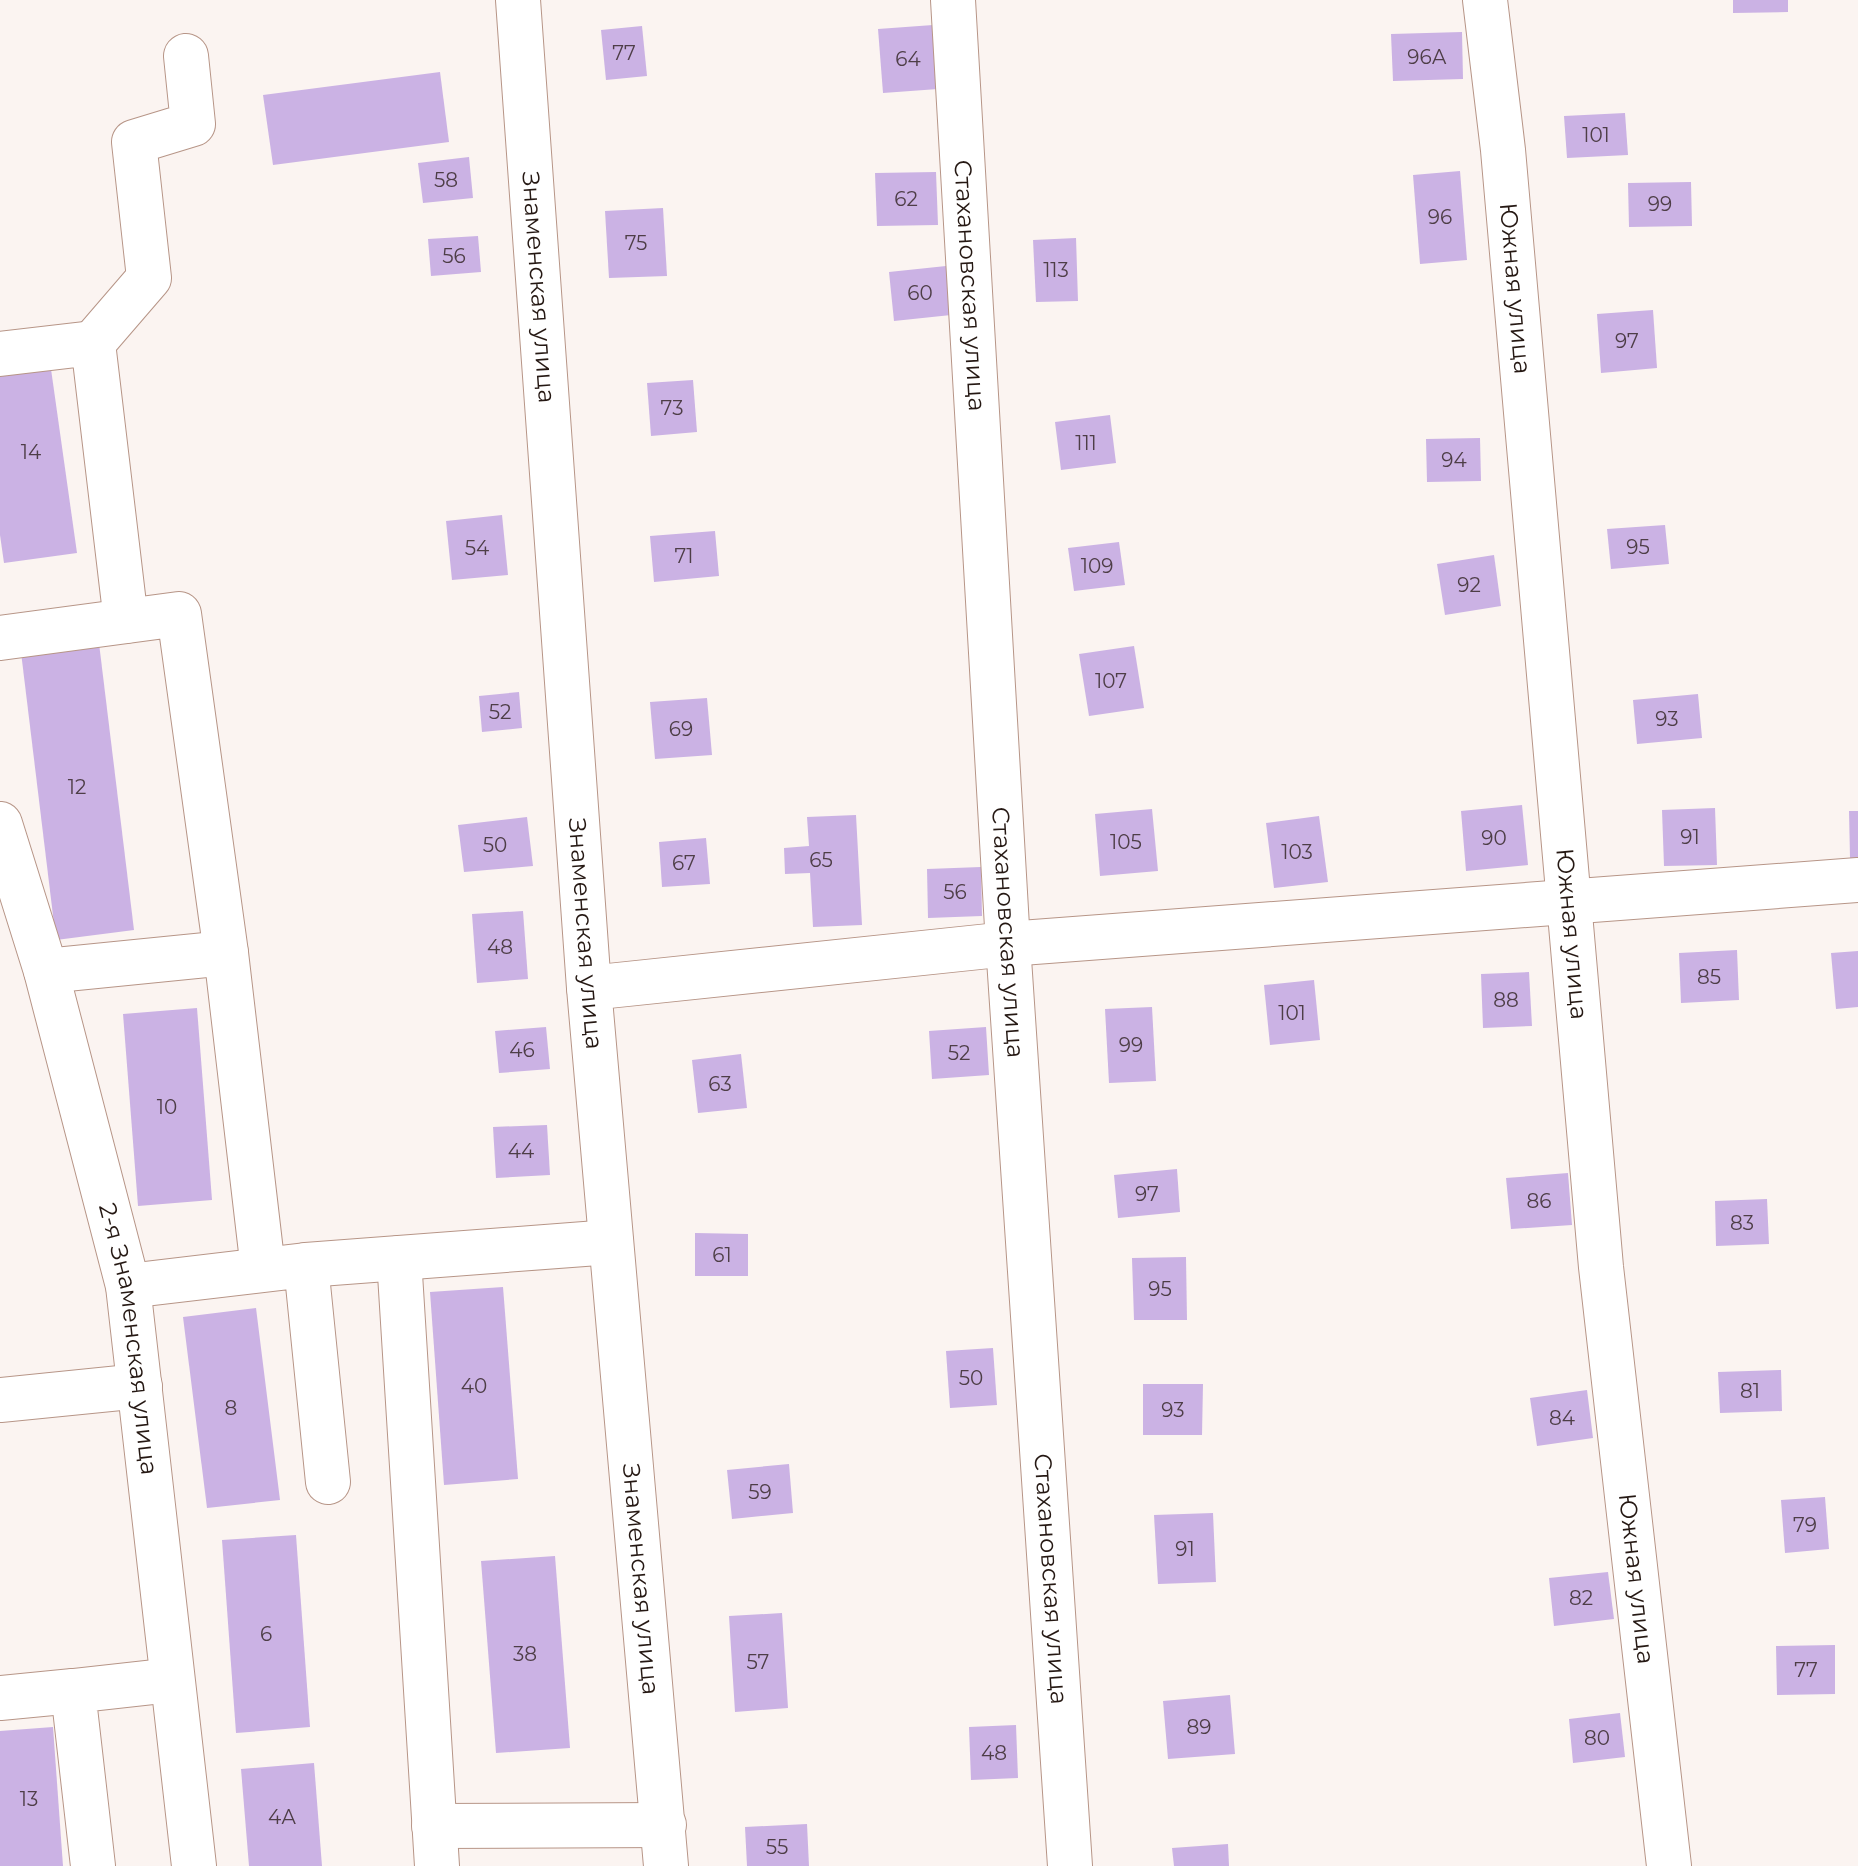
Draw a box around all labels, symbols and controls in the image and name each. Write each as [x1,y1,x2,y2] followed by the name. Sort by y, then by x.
[612,41,636,65] house number: 77
[1407,45,1447,69] house number: 96А
[895,47,921,71] house number: 64
[1582,123,1610,147] house number: 101
[948,159,992,412] street label: Стахановская улица
[434,168,458,192] house number: 58
[516,170,562,404] street label: Знаменская улица
[894,187,918,211] house number: 62
[1648,192,1672,216] house number: 99
[1494,202,1538,375] street label: Южная улица
[1428,205,1452,229] house number: 96
[625,231,647,255] house number: 75
[442,244,466,268] house number: 56
[1043,258,1069,282] house number: 113
[907,281,933,305] house number: 60
[1615,329,1639,353] house number: 97
[661,396,683,420] house number: 73
[1075,431,1097,455] house number: 111
[21,440,41,464] house number: 14
[1441,448,1467,472] house number: 94
[1626,535,1650,559] house number: 95
[465,536,489,560] house number: 54
[674,544,694,568] house number: 71
[1081,554,1113,578] house number: 109
[1457,573,1481,597] house number: 92
[1095,669,1127,693] house number: 107
[489,700,511,724] house number: 52
[1655,707,1679,731] house number: 93
[669,717,693,741] house number: 69
[68,775,86,799] house number: 12
[986,806,1031,1059] street label: Стахановская улица
[563,817,609,1051] street label: Знаменская улица
[1680,825,1700,849] house number: 91
[1481,826,1507,850] house number: 90
[1110,830,1142,854] house number: 105
[483,833,507,857] house number: 50
[1281,840,1313,864] house number: 103
[1550,847,1594,1021] street label: Южная улица
[809,848,833,872] house number: 65
[672,851,696,875] house number: 67
[943,880,967,904] house number: 56
[487,935,513,959] house number: 48
[1697,965,1721,989] house number: 85
[1493,988,1519,1012] house number: 88
[1278,1001,1306,1025] house number: 101
[1119,1033,1143,1057] house number: 99
[509,1038,535,1062] house number: 46
[948,1041,970,1065] house number: 52
[708,1072,732,1096] house number: 63
[157,1095,177,1119] house number: 10
[508,1139,534,1163] house number: 44
[1135,1182,1159,1206] house number: 97
[1527,1189,1551,1213] house number: 86
[93,1200,164,1476] street label: 2-я Знаменская улица
[1730,1211,1754,1235] house number: 83
[712,1243,732,1267] house number: 61
[1148,1277,1172,1301] house number: 95
[959,1366,983,1390] house number: 50
[461,1374,487,1398] house number: 40
[1740,1379,1760,1403] house number: 81
[225,1396,237,1420] house number: 8
[1161,1398,1185,1422] house number: 93
[1549,1406,1575,1430] house number: 84
[1028,1452,1074,1705] street label: Стахановская улица
[617,1462,666,1696] street label: Знаменская улица
[748,1480,772,1504] house number: 59
[1613,1492,1661,1666] street label: Южная улица
[1793,1513,1817,1537] house number: 79
[1175,1537,1195,1561] house number: 91
[1569,1586,1593,1610] house number: 82
[260,1622,272,1646] house number: 6
[513,1642,537,1666] house number: 38
[747,1650,769,1674] house number: 57
[1794,1658,1818,1682] house number: 77
[1187,1715,1211,1739] house number: 89
[1584,1726,1610,1750] house number: 80
[981,1741,1007,1765] house number: 48
[20,1787,38,1811] house number: 13
[268,1805,296,1829] house number: 4А
[766,1835,788,1859] house number: 55

